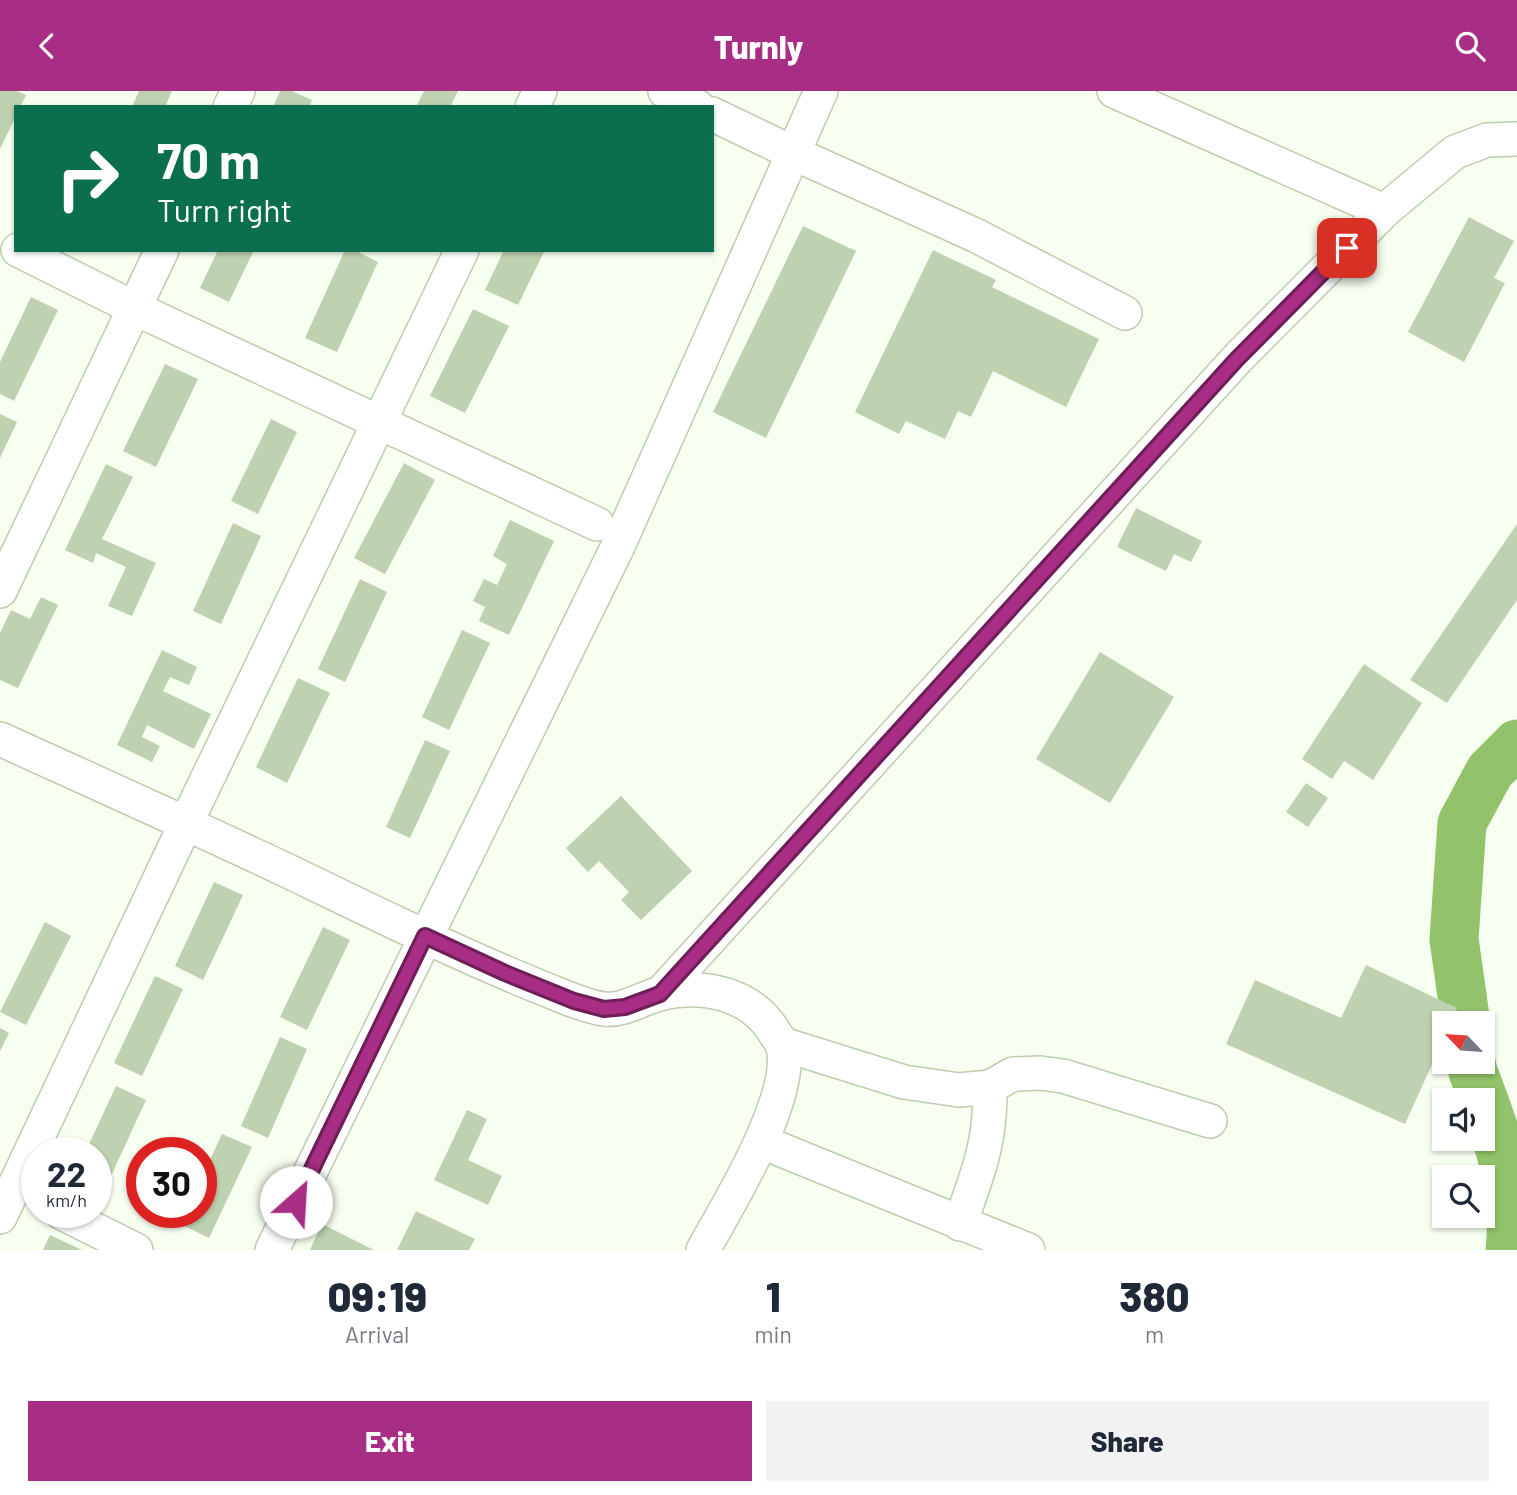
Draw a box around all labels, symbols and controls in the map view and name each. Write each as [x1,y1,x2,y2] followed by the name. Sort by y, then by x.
[28,27,66,65] icon: back
[714,27,803,65] text: Turnly
[1451,27,1489,65] icon: search
[157,130,260,189] text: 70 m
[42,133,133,224] icon: right
[157,190,292,228] text: Turn right
[1317,218,1377,278] pin
[1328,229,1366,267] icon: arrive
[1432,1011,1494,1075] north arrow
[1432,1011,1495,1228] map controls
[1432,1088,1495,1151] button: sound
[126,1137,217,1228] speed limit sign: 30
[47,1152,86,1194] text: 22
[259,1165,333,1239] position arrow
[1432,1165,1495,1228] button: search
[46,1189,87,1211] text: km/h
[328,1270,427,1320] text: 09:19
[766,1270,781,1320] text: 1
[1119,1270,1189,1320] text: 380
[345,1320,409,1348] text: Arrival
[755,1320,792,1348] text: min
[1145,1320,1164,1348] text: m
[28,1401,752,1481] button: Exit
[766,1401,1489,1481] button: Share

